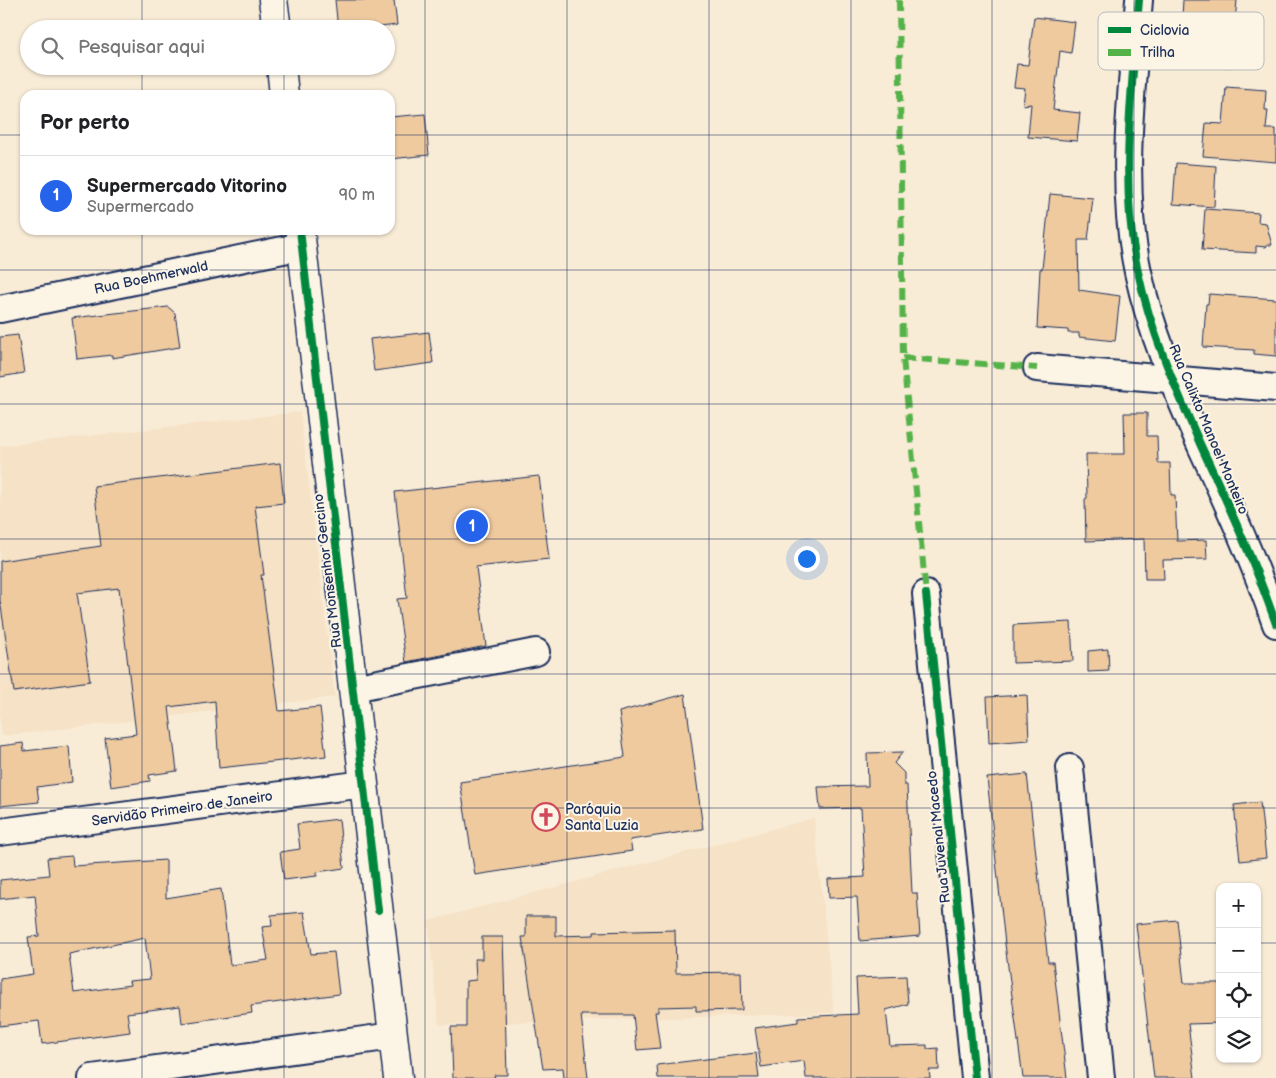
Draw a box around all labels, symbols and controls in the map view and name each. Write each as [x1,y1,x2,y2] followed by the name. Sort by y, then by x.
[1098,12,1264,70] legend
[20,20,395,75] search box
[1140,22,1190,39] text: Ciclovia
[38,34,66,62] icon: search
[78,36,205,59] text: Pesquisar aqui
[1140,44,1175,61] text: Trilha
[40,110,130,135] text: Por perto
[87,175,287,198] text: Supermercado Vitorino
[53,186,59,205] text: 1
[339,186,375,205] text: 90 m
[87,198,194,217] text: Supermercado
[92,257,210,298] street label: Rua Boehmerwald
[1165,342,1252,517] street label: Rua Calixto Manoel Monteiro
[310,493,345,649] street label: Rua Monsenhor Gercino
[456,507,488,545] pin: 1
[794,546,820,572] your location
[923,770,954,904] street label: Rua Juvenal Macedo
[90,787,274,830] street label: Servidão Primeiro de Janeiro
[565,801,639,834] place label: Paróquia Santa Luzia
[531,802,561,832] church icon: Paróquia Santa Luzia
[1216,883,1261,1063] map controls
[1216,883,1261,928] button: +
[1216,928,1261,973] button: −
[1216,973,1261,1018] button: locate
[1216,1018,1261,1063] button: layers

